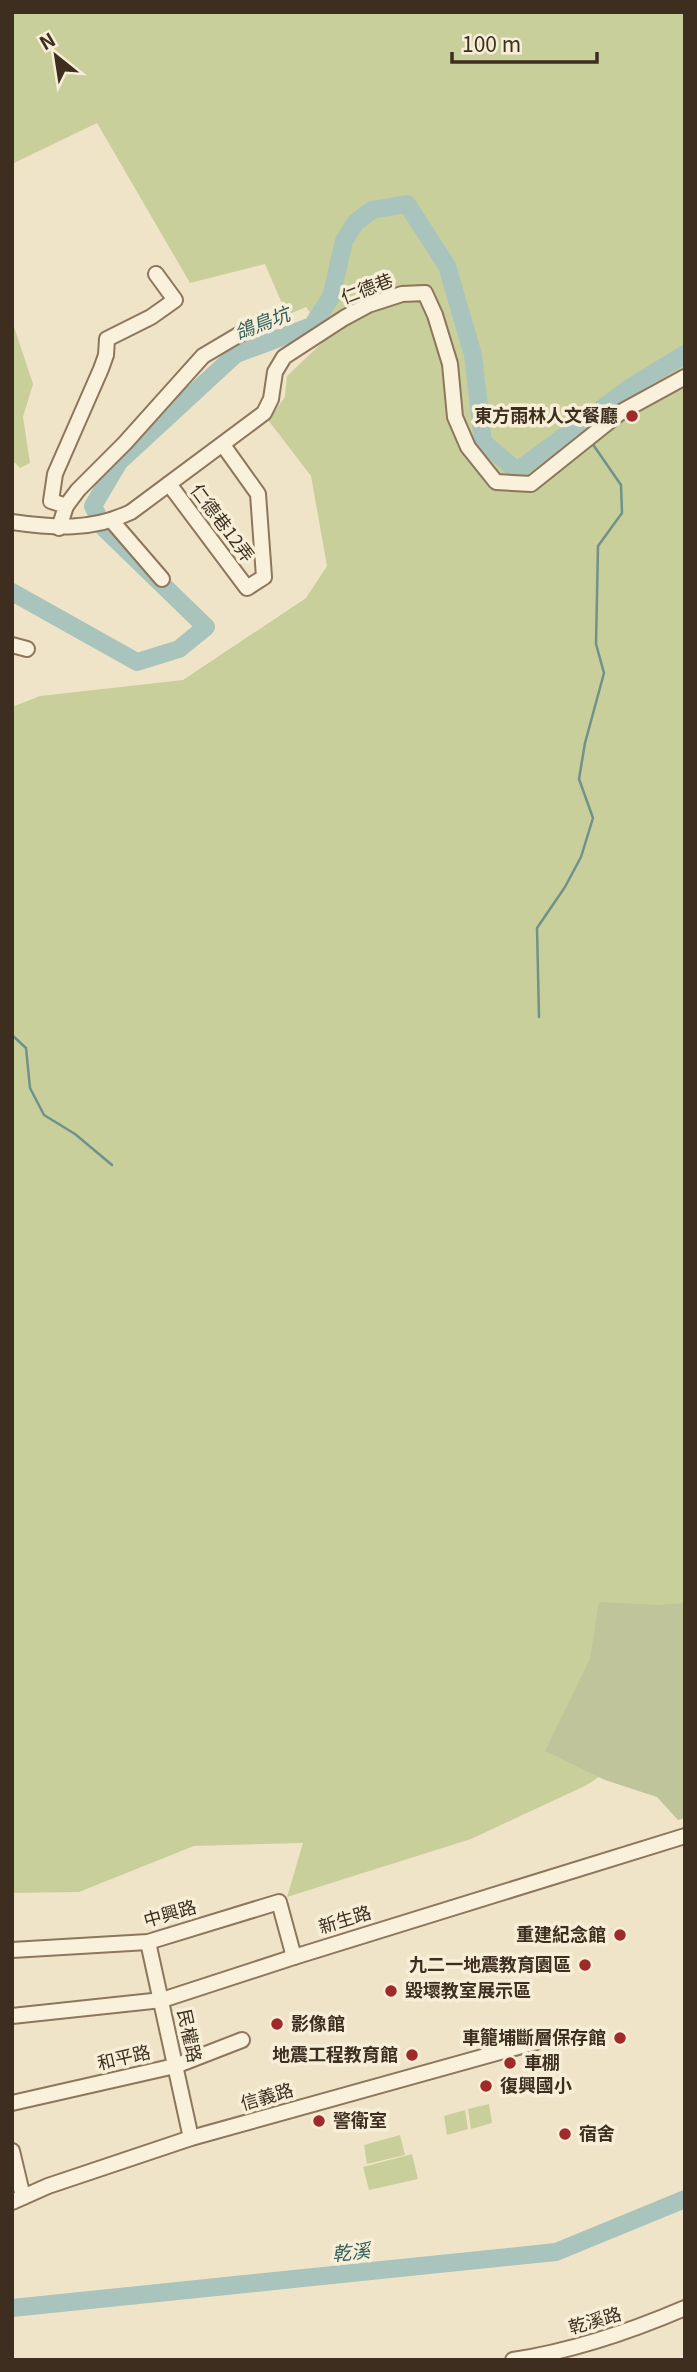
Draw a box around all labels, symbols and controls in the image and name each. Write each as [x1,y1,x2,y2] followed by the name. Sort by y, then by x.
[21,21,91,91] north arrow
[452,21,597,65] scale bar
[34,25,60,55] text: N
[462,28,521,58] text: 100 m
[336,265,396,309] street label: 仁德巷
[230,298,296,344] water label: 鴿鳥坑
[474,401,618,427] place label: 東方雨林人文餐廳
[624,408,640,424] marker: 東方雨林人文餐廳
[186,477,262,566] street label: 仁德巷12弄
[140,1892,199,1932] street label: 中興路
[315,1898,374,1938] street label: 新生路
[516,1920,606,1946] place label: 重建紀念館
[612,1927,628,1943] marker: 重建紀念館
[409,1950,571,1976] place label: 九二一地震教育園區
[577,1957,593,1973] marker: 九二一地震教育園區
[405,1976,531,2002] place label: 毀壞教室展示區
[383,1983,399,1999] marker: 毀壞教室展示區
[173,2006,209,2065] street label: 民權路
[291,2009,345,2035] place label: 影像館
[269,2016,285,2032] marker: 影像館
[462,2023,606,2049] place label: 車籠埔斷層保存館
[612,2030,628,2046] marker: 車籠埔斷層保存館
[94,2037,153,2075] street label: 和平路
[272,2040,398,2066] place label: 地震工程教育館
[404,2047,420,2063] marker: 地震工程教育館
[524,2048,560,2074] place label: 車棚
[502,2055,518,2071] marker: 車棚
[500,2071,572,2097] place label: 復興國小
[237,2075,296,2115] street label: 信義路
[478,2078,494,2094] marker: 復興國小
[333,2106,387,2132] place label: 警衛室
[311,2113,327,2129] marker: 警衛室
[579,2119,615,2145] place label: 宿舍
[557,2126,573,2142] marker: 宿舍
[331,2235,374,2266] water label: 乾溪
[565,2299,624,2339] street label: 乾溪路

